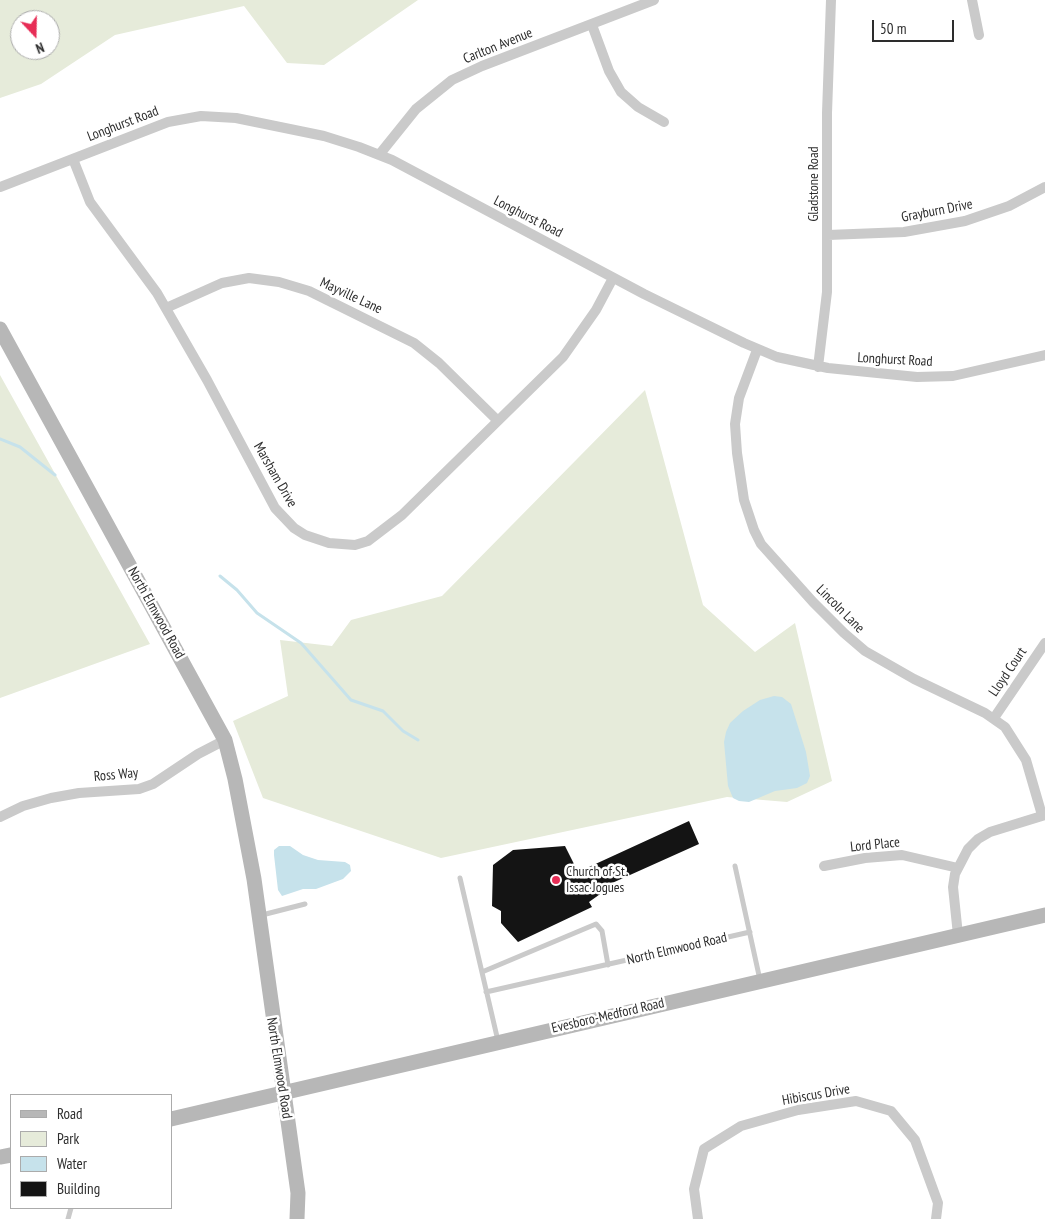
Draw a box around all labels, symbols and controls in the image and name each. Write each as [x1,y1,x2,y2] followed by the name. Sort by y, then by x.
[10,10,60,60] north arrow
[875,10,958,42] scale bar
[880,19,906,38] text: 50 m
[461,24,535,68] street label: Carlton Avenue
[33,38,47,58] text: N
[85,103,161,145] street label: Longhurst Road
[806,146,822,222] street label: Gladstone Road
[491,193,565,241] street label: Longhurst Road
[900,196,974,226] street label: Grayburn Drive
[317,274,385,318] street label: Mayville Lane
[857,350,933,370] street label: Longhurst Road
[250,439,300,511] street label: Marsham Drive
[124,564,188,662] street label: North Elmwood Road
[812,581,868,637] street label: Lincoln Lane
[986,644,1030,700] street label: Lloyd Court
[93,765,139,785] street label: Ross Way
[849,834,901,856] street label: Lord Place
[566,864,627,896] place label: Church of St. Issac Jogues
[550,874,562,886] marker: Church of St. Issac Jogues
[625,929,729,969] street label: North Elmwood Road
[550,995,666,1037] street label: Evesboro-Medford Road
[263,1016,295,1120] street label: North Elmwood Road
[781,1081,851,1109] street label: Hibiscus Drive
[10,1094,172,1209] legend
[57,1104,83,1123] text: Road
[57,1129,79,1148] text: Park
[57,1154,87,1173] text: Water
[57,1179,100,1198] text: Building

